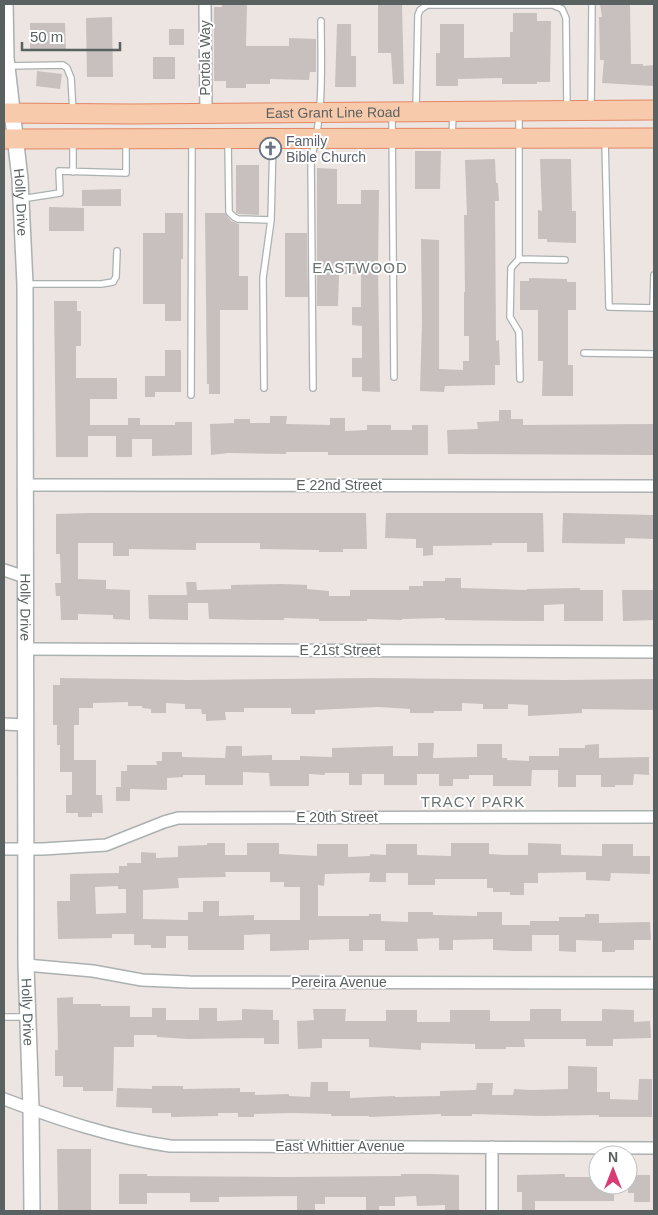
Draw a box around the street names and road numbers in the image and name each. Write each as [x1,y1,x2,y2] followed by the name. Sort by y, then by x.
[197,20,213,96] street label: Portola Way
[266,104,400,121] street label: East Grant Line Road
[11,167,31,237] street label: Holly Drive
[296,477,382,493] street label: E 22nd Street
[17,573,34,641] street label: Holly Drive
[300,642,381,658] street label: E 21st Street
[296,809,378,825] street label: E 20th Street
[291,974,387,990] street label: Pereira Avenue
[18,978,37,1046] street label: Holly Drive
[275,1138,405,1154] street label: East Whittier Avenue

